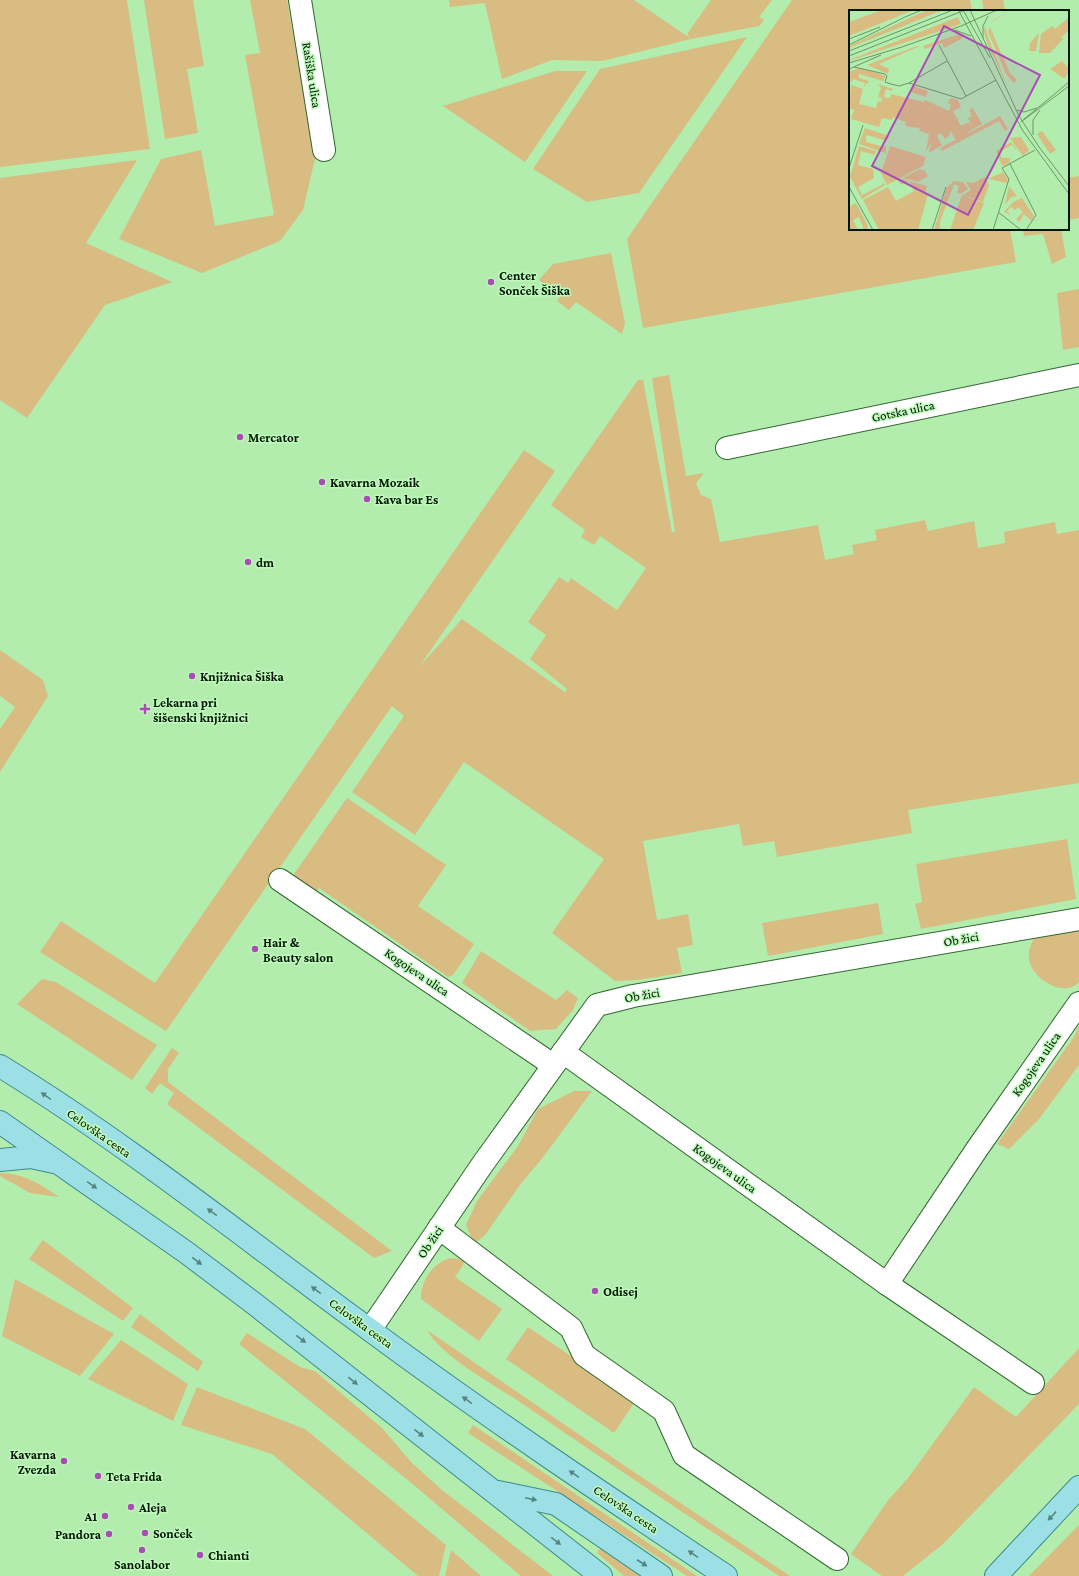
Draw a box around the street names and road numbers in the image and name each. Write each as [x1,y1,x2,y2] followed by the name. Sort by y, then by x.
[299,41,325,109] street label: Rašiška ulica
[870,397,936,425] street label: Gotska ulica
[942,928,980,949] street label: Ob žici
[381,945,452,1000] street label: Kogojeva ulica
[623,984,661,1005] street label: Ob žici
[1008,1029,1064,1100] street label: Kogojeva ulica
[64,1105,134,1161] street label: Celovška cesta
[690,1140,760,1197] street label: Kogojeva ulica
[414,1223,446,1261] street label: Ob žici
[326,1295,396,1351] street label: Celovška cesta
[591,1482,661,1536] street label: Celovška cesta

